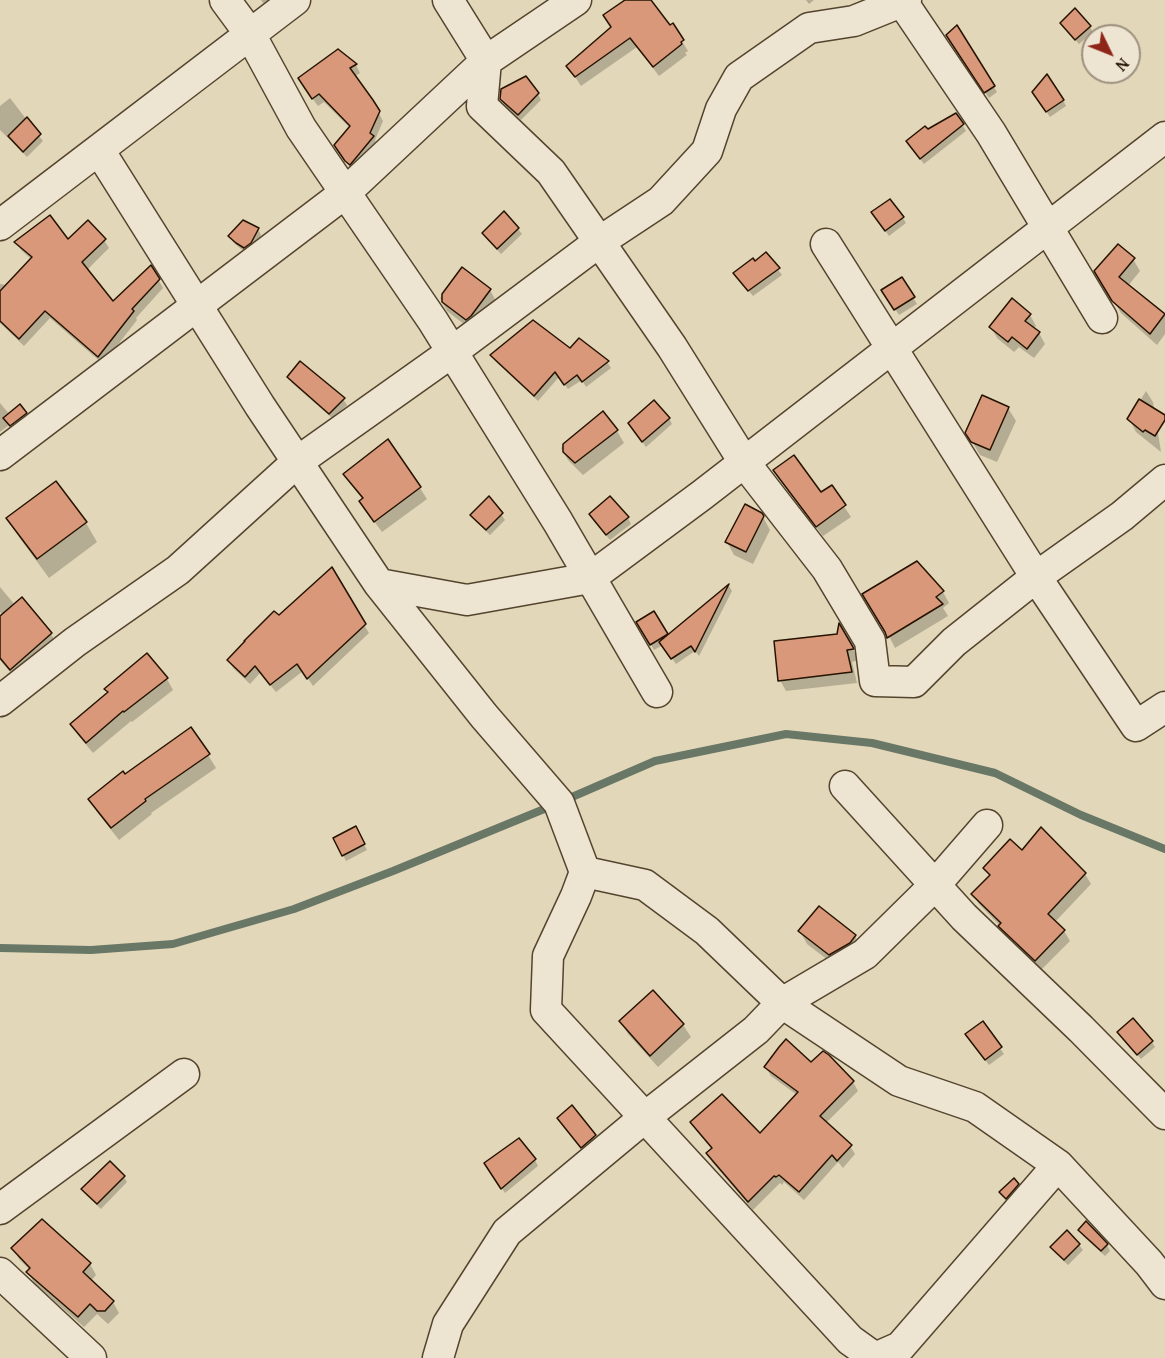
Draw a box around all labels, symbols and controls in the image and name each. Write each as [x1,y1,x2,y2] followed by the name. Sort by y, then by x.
[1081,24,1141,84] north arrow
[1110,53,1135,77] text: N

